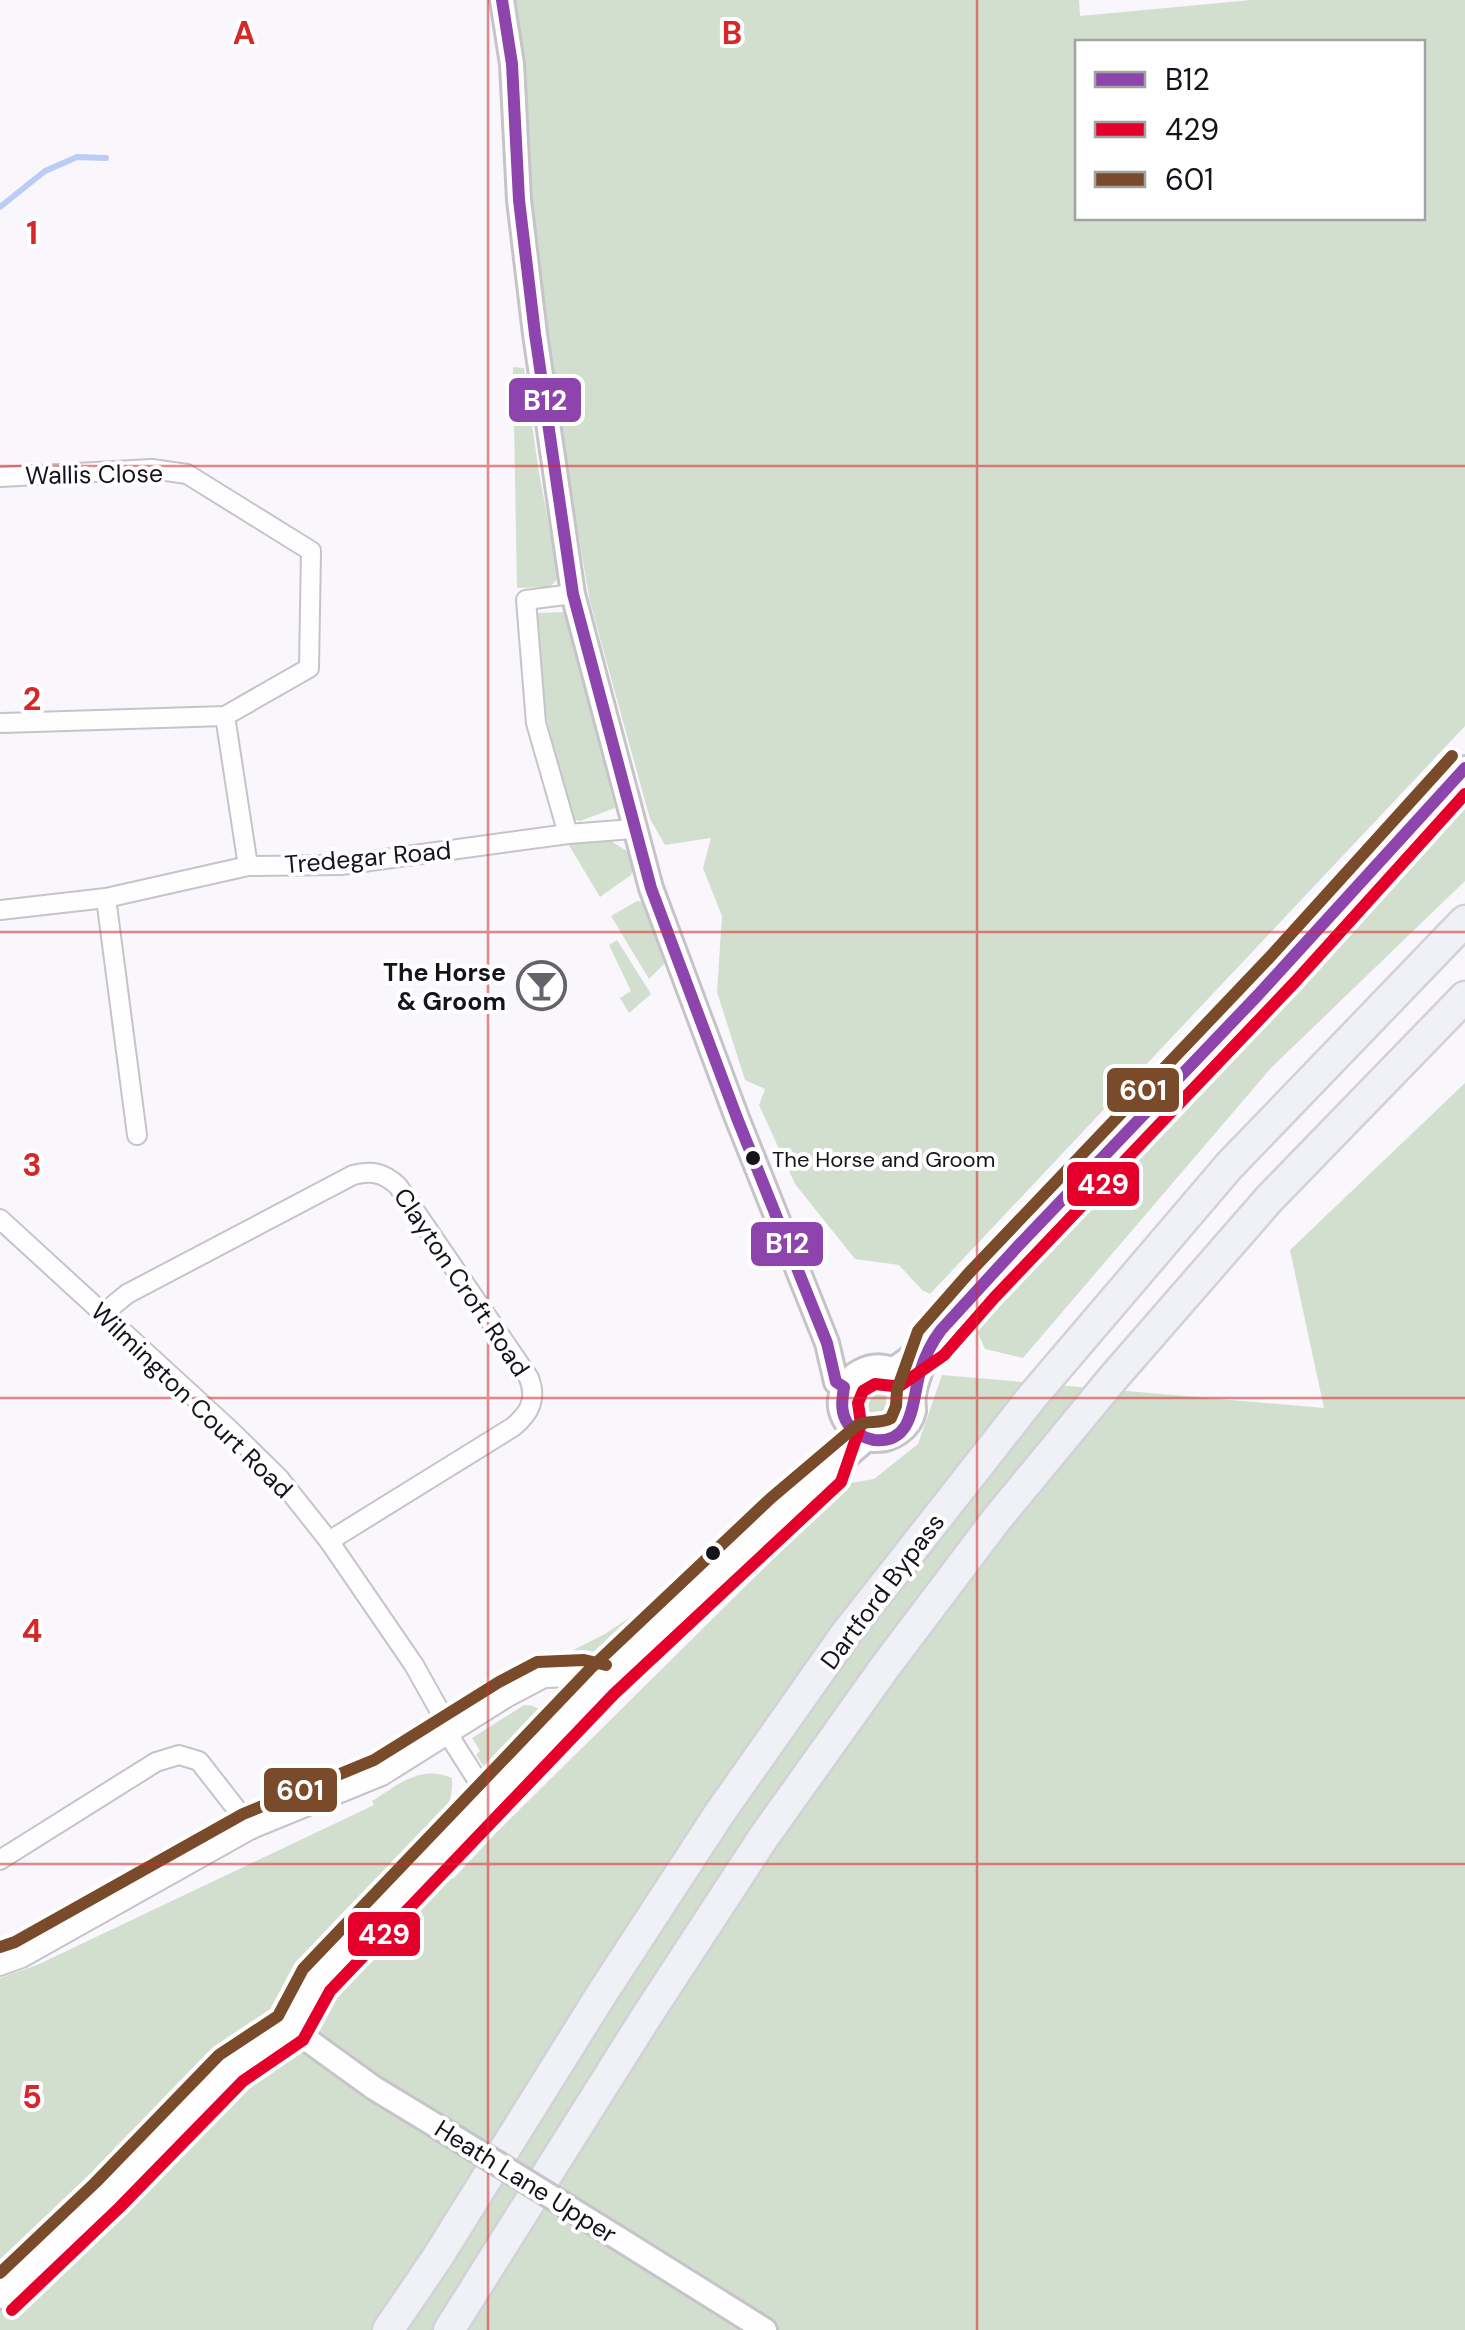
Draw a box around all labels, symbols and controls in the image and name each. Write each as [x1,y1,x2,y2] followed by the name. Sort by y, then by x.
[233,12,255,54] text: A
[722,12,742,54] text: B
[1075,40,1425,220] legend
[1165,60,1210,99] text: B12
[1165,110,1219,149] text: 429
[1165,160,1214,199] text: 601
[26,212,38,254] text: 1
[507,376,583,424] line badge: B12
[523,382,567,419] text: B12
[25,457,163,492] street label: Wallis Close
[23,678,41,720] text: 2
[283,834,453,881] street label: Tredegar Road
[383,956,506,1018] place label: The Horse & Groom
[515,960,567,1012] bar icon: The Horse & Groom
[1105,1066,1181,1114] line badge: 601
[1119,1072,1167,1109] text: 601
[22,1144,42,1186] text: 3
[772,1145,995,1174] place label: The Horse and Groom
[743,1148,763,1168] marker: The Horse and Groom
[1065,1160,1141,1208] line badge: 429
[1077,1166,1129,1203] text: 429
[386,1182,537,1383] street label: Clayton Croft Road
[749,1220,825,1268] line badge: B12
[765,1225,809,1262] text: B12
[84,1295,300,1506] street label: Wilmington Court Road
[813,1507,952,1676] street label: Dartford Bypass
[703,1543,723,1563] unlabelled marker
[22,1610,42,1652] text: 4
[262,1766,339,1814] line badge: 601
[276,1772,324,1809] text: 601
[346,1910,422,1958] line badge: 429
[358,1916,410,1953] text: 429
[22,2076,42,2118] text: 5
[429,2112,623,2251] street label: Heath Lane Upper

